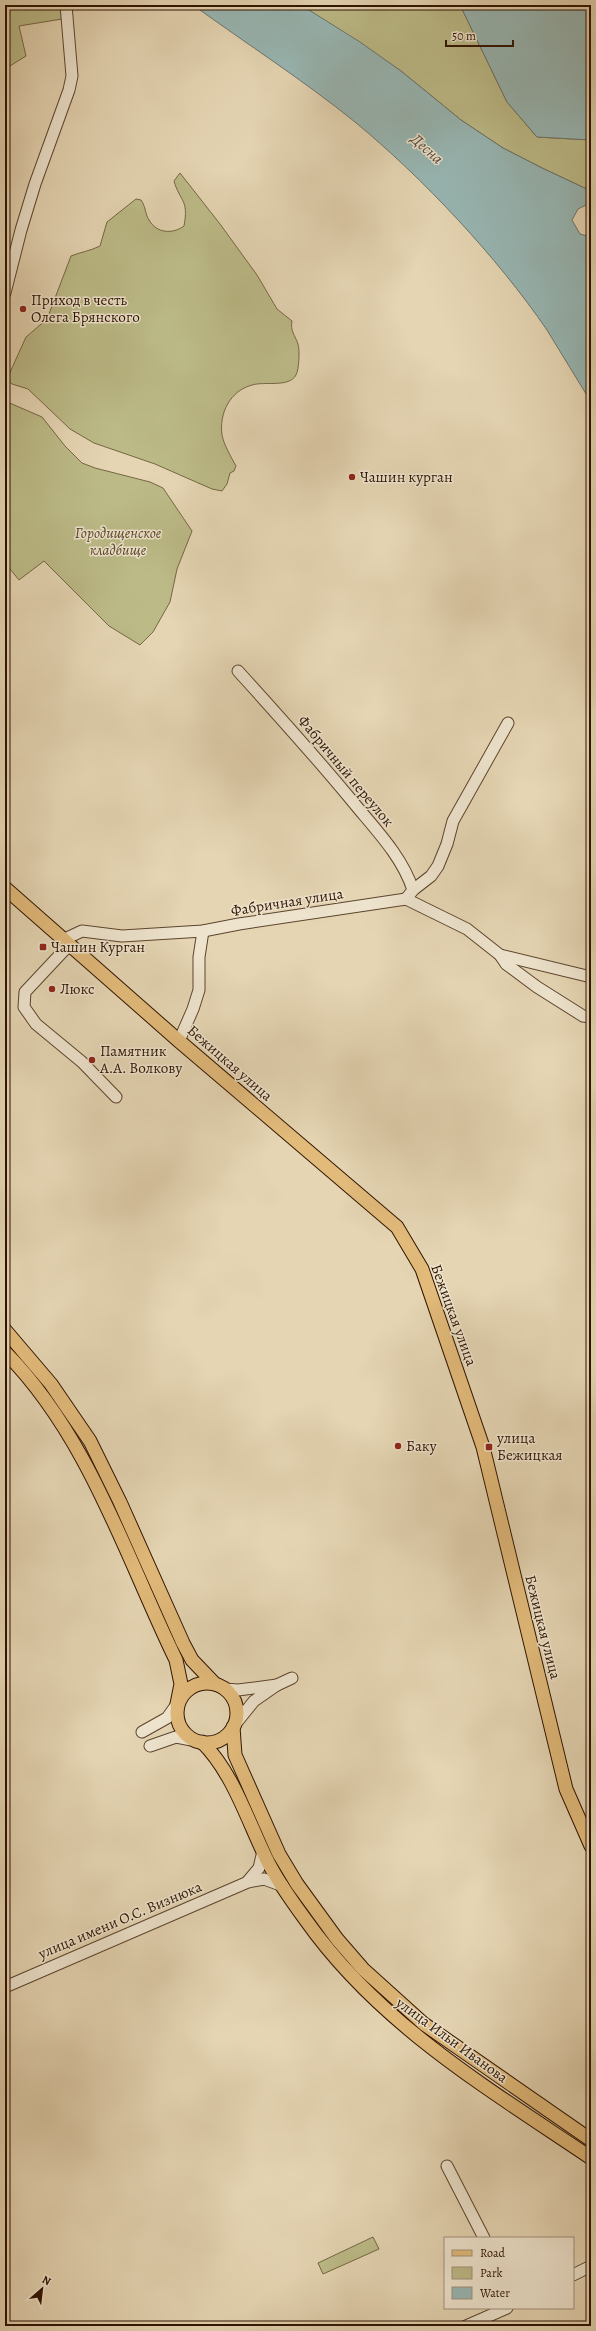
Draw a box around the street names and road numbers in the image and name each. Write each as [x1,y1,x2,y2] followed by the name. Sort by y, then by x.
[294,711,399,831] street label: Фабричный переулок
[229,883,345,921] street label: Фабричная улица
[183,1020,277,1106] street label: Бежицкая улица
[426,1261,482,1369] street label: Бежицкая улица
[520,1573,566,1681] street label: Бежицкая улица
[34,1876,205,1964] street label: улица имени О.С. Визнюка
[391,1992,512,2087] street label: улица Ильи Иванова

